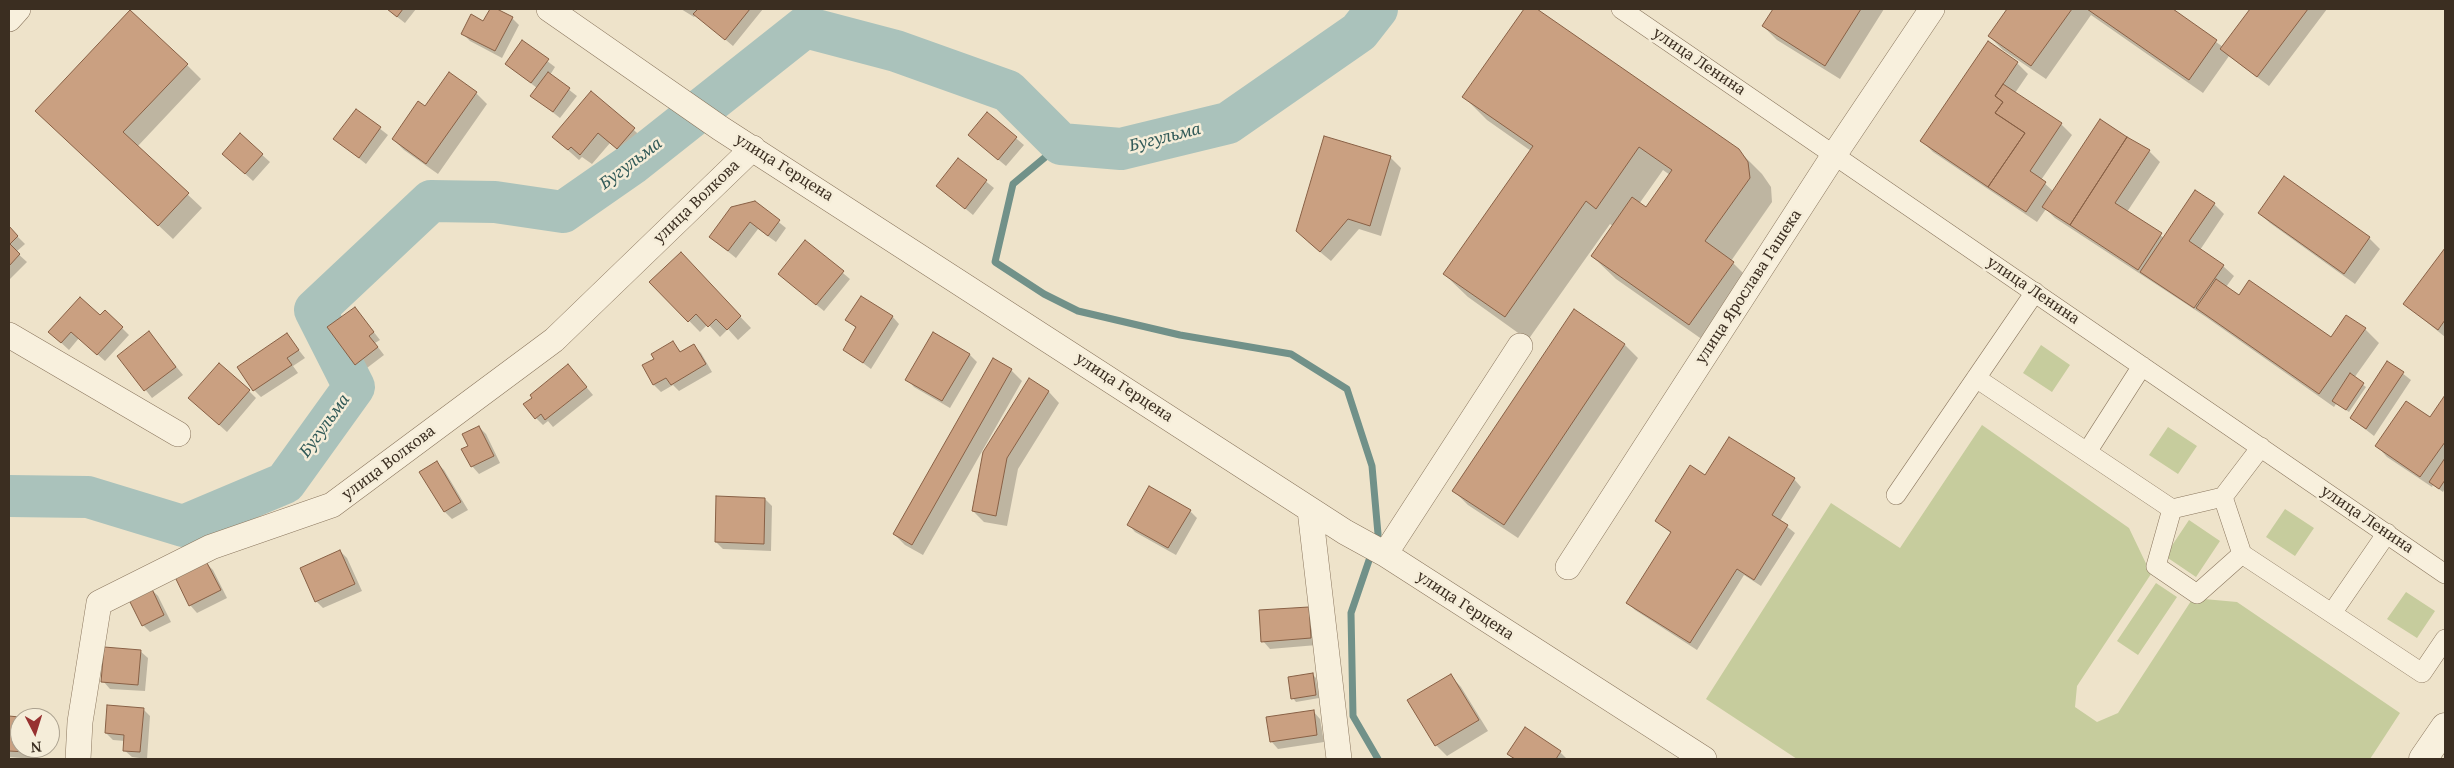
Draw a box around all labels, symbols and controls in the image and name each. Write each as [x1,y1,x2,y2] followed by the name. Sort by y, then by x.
[1649,24,1749,100] street label: улица Ленина
[1127,120,1203,156] water label: Бугульма
[731,130,837,206] street label: улица Герцена
[596,134,666,194] water label: Бугульма
[650,157,744,247] street label: улица Волкова
[1692,206,1806,368] street label: улица Ярослава Гашека
[1983,253,2083,329] street label: улица Ленина
[1072,350,1176,426] street label: улица Герцена
[296,391,354,461] water label: Бугульма
[339,422,439,504] street label: улица Волкова
[2317,482,2417,558] street label: улица Ленина
[1413,568,1517,644] street label: улица Герцена
[10,708,60,758] north arrow
[30,737,43,757] text: N

